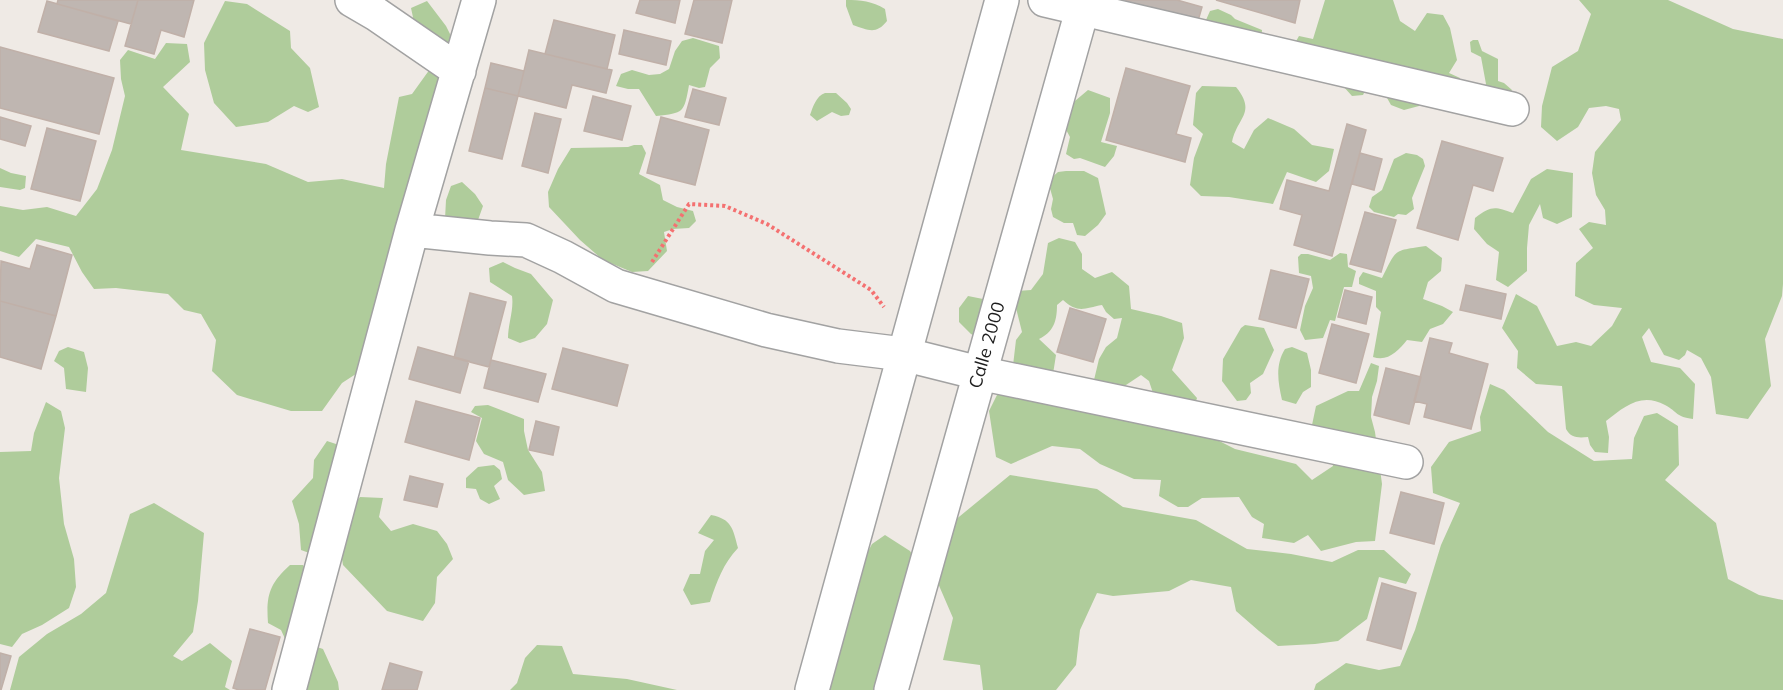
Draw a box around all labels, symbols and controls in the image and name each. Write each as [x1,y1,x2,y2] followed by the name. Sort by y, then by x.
[963,299,1010,391] street label: Calle 2000

